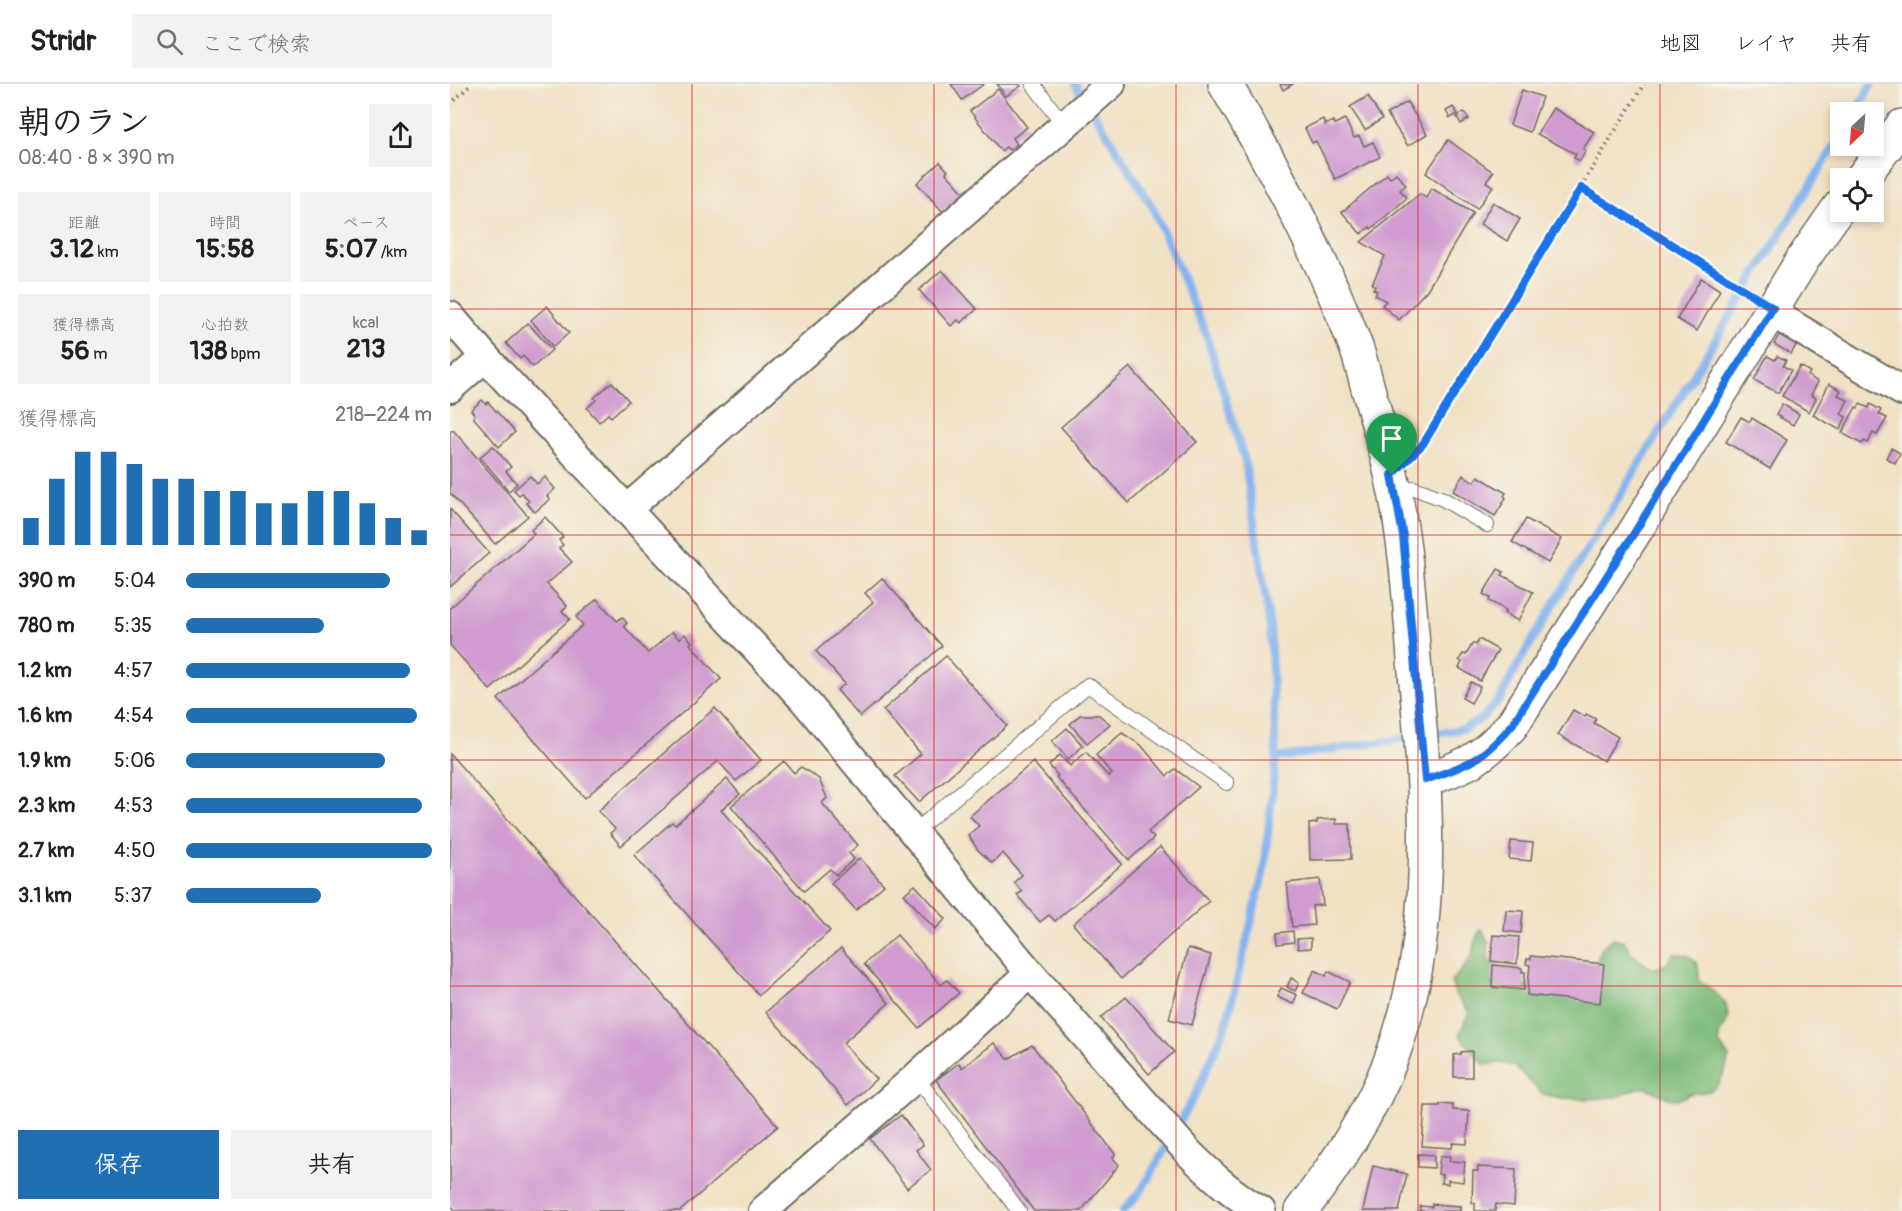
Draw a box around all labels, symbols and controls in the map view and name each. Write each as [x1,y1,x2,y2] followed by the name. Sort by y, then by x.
[132,14,552,68] search box
[30,24,96,59] text: Stridr
[153,25,186,58] icon: search
[201,30,311,58] text: ここで検索
[1660,30,1702,57] text: 地図
[1735,30,1797,57] text: レイヤ
[1830,30,1872,57] text: 共有
[18,102,150,143] text: 朝のラン
[1830,102,1884,156] north arrow
[1830,102,1884,222] map controls
[369,104,432,167] button: share
[18,145,174,170] text: 08:40 · 8 × 390 m
[1830,168,1884,222] button: locate
[68,213,100,233] text: 距離
[209,213,241,233] text: 時間
[342,213,390,233] text: ペース
[49,233,94,265] text: 3.12
[196,233,254,265] text: 15:58
[325,233,377,265] text: 5:07
[94,242,119,262] text: km
[377,242,407,262] text: /km
[353,313,379,333] text: kcal
[52,315,116,335] text: 獲得標高
[201,315,249,335] text: 心拍数
[346,333,386,365] text: 213
[61,335,90,367] text: 56
[190,335,227,367] text: 138
[90,344,107,364] text: m
[227,344,260,364] text: bpm
[335,402,432,427] text: 218–224 m
[18,406,98,431] text: 獲得標高
[1366,413,1417,475] pin
[1375,422,1408,455] icon: arrive
[18,568,75,593] text: 390 m
[114,568,155,593] text: 5:04
[18,613,74,638] text: 780 m
[114,613,152,638] text: 5:35
[18,658,72,683] text: 1.2 km
[114,658,152,683] text: 4:57
[18,703,72,728] text: 1.6 km
[114,703,153,728] text: 4:54
[18,748,71,773] text: 1.9 km
[114,748,155,773] text: 5:06
[18,793,75,818] text: 2.3 km
[114,793,153,818] text: 4:53
[18,838,75,863] text: 2.7 km
[114,838,155,863] text: 4:50
[18,883,72,908] text: 3.1 km
[114,883,152,908] text: 5:37
[18,1130,219,1199] button: 保存
[231,1130,432,1199] button: 共有

